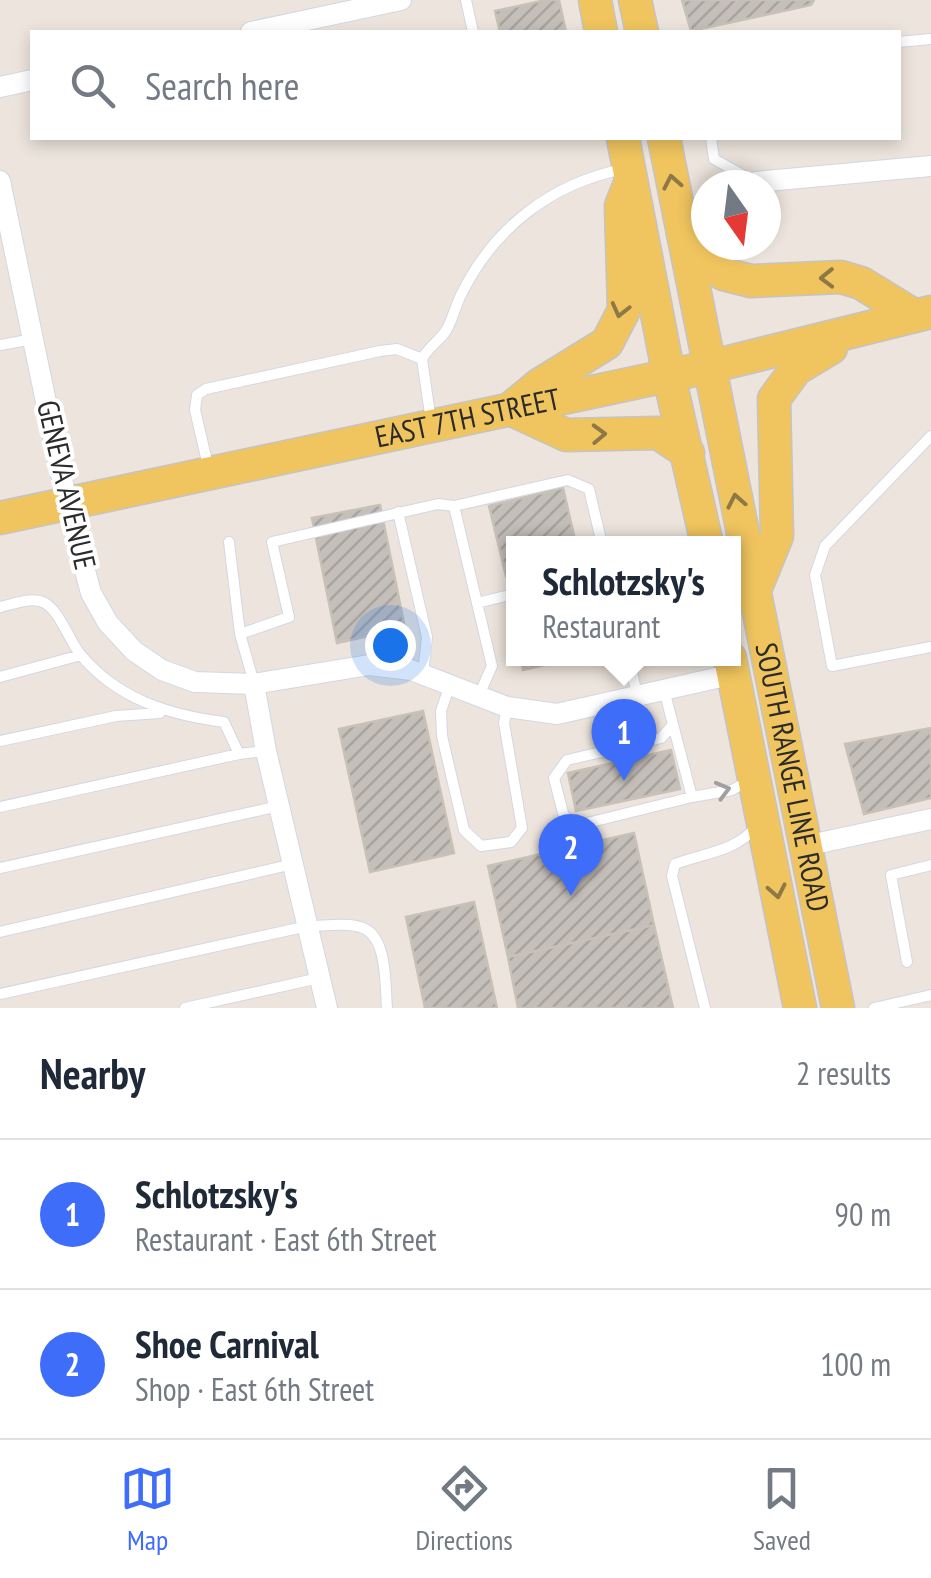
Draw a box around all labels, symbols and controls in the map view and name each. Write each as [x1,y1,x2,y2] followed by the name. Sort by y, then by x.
[30,30,901,140] search box
[65,58,120,113] icon: search
[145,61,299,110] text: Search here
[691,170,781,260] north arrow
[663,174,684,191] one-way arrow
[819,268,835,289] one-way arrow
[611,302,632,319] one-way arrow
[371,378,563,456] street label: EAST 7TH STREET
[29,396,106,573] street label: GENEVA AVENUE
[592,424,608,445] one-way arrow
[726,493,747,510] one-way arrow
[506,536,741,666] popup
[542,556,705,605] text: Schlotzsky's
[542,605,660,647] text: Restaurant
[365,620,416,671] your location
[747,639,839,915] street label: SOUTH RANGE LINE ROAD
[592,698,656,781] pin: 1
[714,780,731,801] one-way arrow
[538,814,604,896] pin: 2
[765,883,786,900] one-way arrow
[40,1046,145,1101] text: Nearby
[796,1052,891,1094] text: 2 results
[135,1169,298,1218] text: Schlotzsky's
[65,1193,80,1235] text: 1
[835,1193,891,1235] text: 90 m
[135,1218,437,1260] text: Restaurant · East 6th Street
[135,1319,319,1368] text: Shoe Carnival
[65,1343,80,1385] text: 2
[820,1343,891,1385] text: 100 m
[135,1368,374,1410] text: Shop · East 6th Street
[120,1461,175,1558] tab: Map
[415,1461,513,1558] tab: Directions
[753,1461,811,1558] tab: Saved

